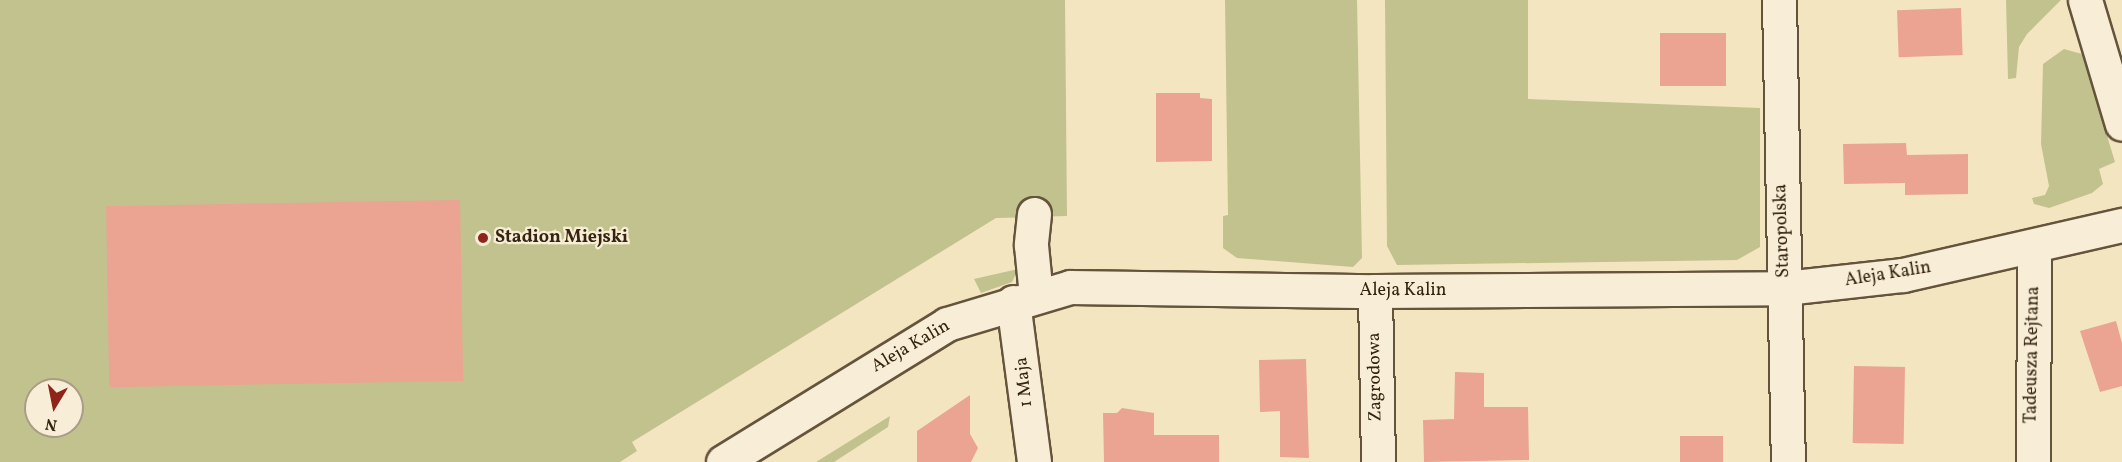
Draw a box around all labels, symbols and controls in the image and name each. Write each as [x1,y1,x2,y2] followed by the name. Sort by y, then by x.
[1771,184,1795,278] street label: Staropolska
[495,227,628,249] place label: Stadion Miejski
[476,231,490,245] marker: Stadion Miejski
[1843,258,1933,292] street label: Aleja Kalin
[1360,280,1446,302] street label: Aleja Kalin
[2021,286,2045,424] street label: Tadeusza Rejtana
[868,316,954,378] street label: Aleja Kalin
[1364,332,1388,422] street label: Zagrodowa
[1012,356,1038,408] street label: 1 Maja
[24,378,84,438] north arrow
[44,412,59,436] text: N

